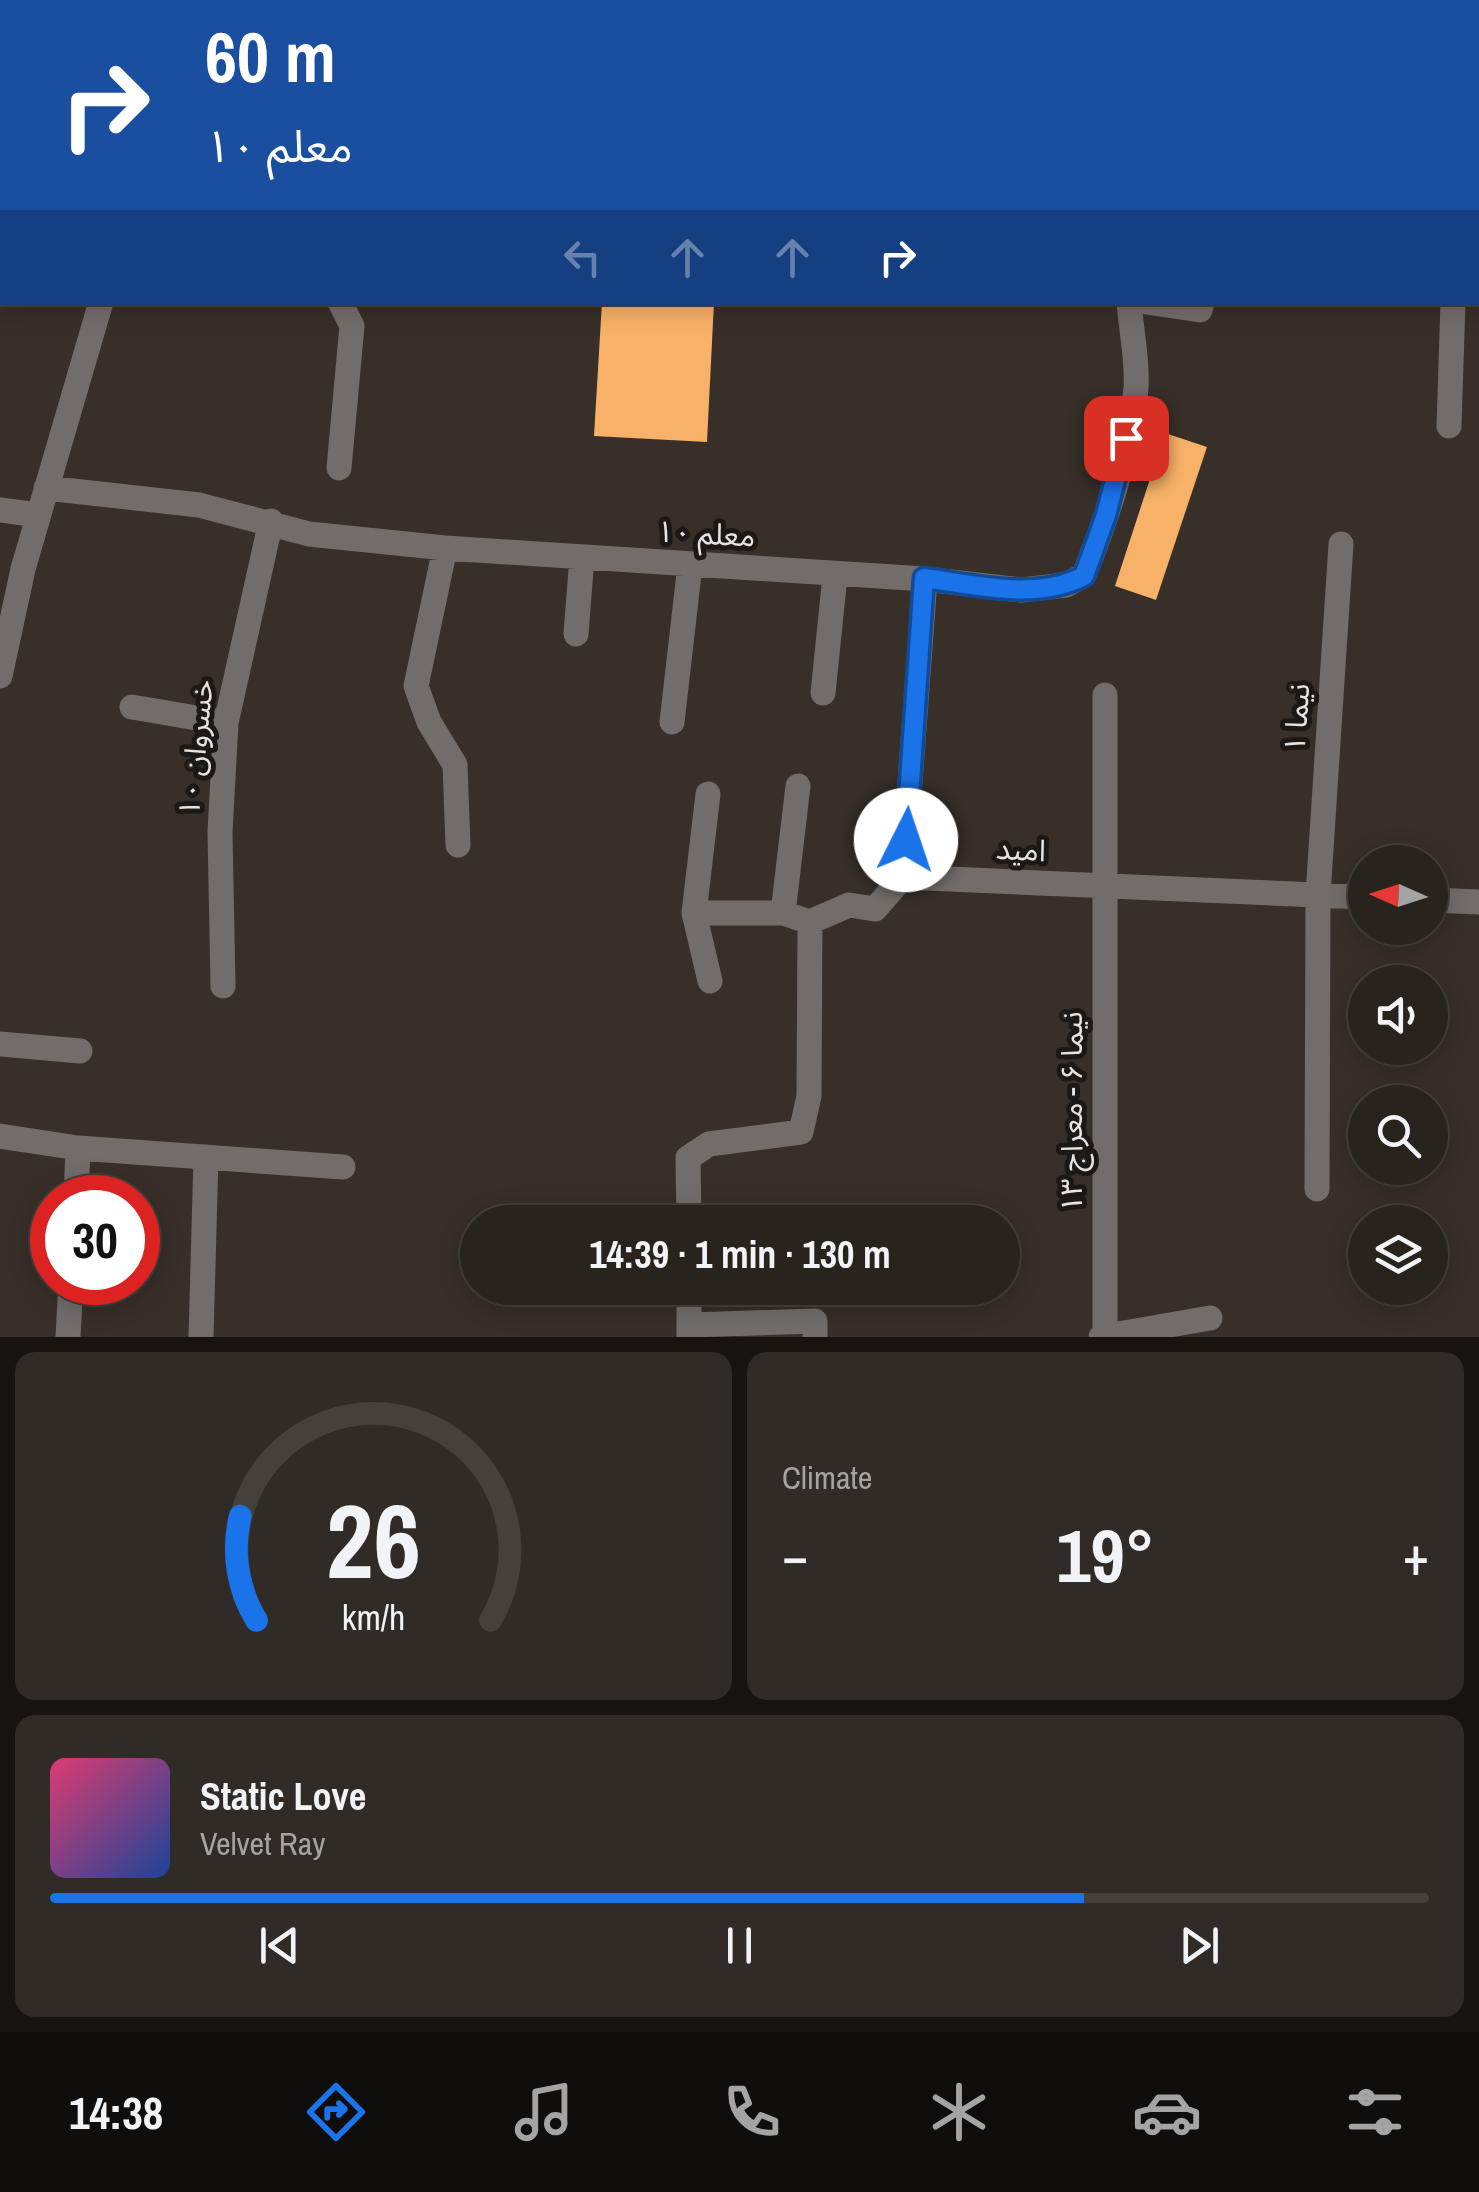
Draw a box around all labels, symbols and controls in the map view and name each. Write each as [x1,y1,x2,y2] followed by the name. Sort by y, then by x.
[205,10,336,104] text: 60 m
[40,40,170,170] icon: right
[205,115,353,176] text: معلم ۱۰
[555,230,610,285] icon: left
[660,230,715,285] icon: ahead
[765,230,820,285] icon: ahead
[870,230,925,285] icon: right
[1084,396,1169,481] pin
[1099,411,1154,466] icon: arrive
[656,510,756,560] street label: معلم ۱۰
[168,678,222,818] street label: خسروان ۱۰
[1274,682,1318,754] street label: نیما ۱
[854,788,958,892] position arrow
[995,828,1047,870] street label: امید
[1348,845,1448,945] north arrow
[1348,845,1448,1305] map controls
[1348,965,1448,1065] button: sound
[1051,1011,1094,1213] street label: نیما ۶ - معراج ۱۳
[1348,1085,1448,1185] button: search
[30,1175,160,1305] speed limit sign: 30
[1348,1205,1448,1305] button: layers
[589,1229,891,1280] text: 14:39 · 1 min · 130 m
[782,1456,872,1499] text: Climate
[326,1470,421,1610] text: 26
[1056,1504,1155,1605] text: 19°
[782,1518,808,1592] text: −
[1403,1518,1429,1592] text: +
[342,1593,405,1641] text: km/h
[200,1771,366,1822] text: Static Love
[200,1822,325,1865] text: Velvet Ray
[252,1918,307,1973] icon: previous
[712,1918,767,1973] icon: pause
[1172,1918,1227,1973] icon: next
[301,2077,371,2147] icon: directions
[509,2077,579,2147] icon: music
[717,2077,787,2147] icon: phone
[924,2077,994,2147] icon: climate
[1132,2077,1202,2147] icon: car
[1340,2077,1410,2147] icon: filters
[69,2082,163,2143] text: 14:38

